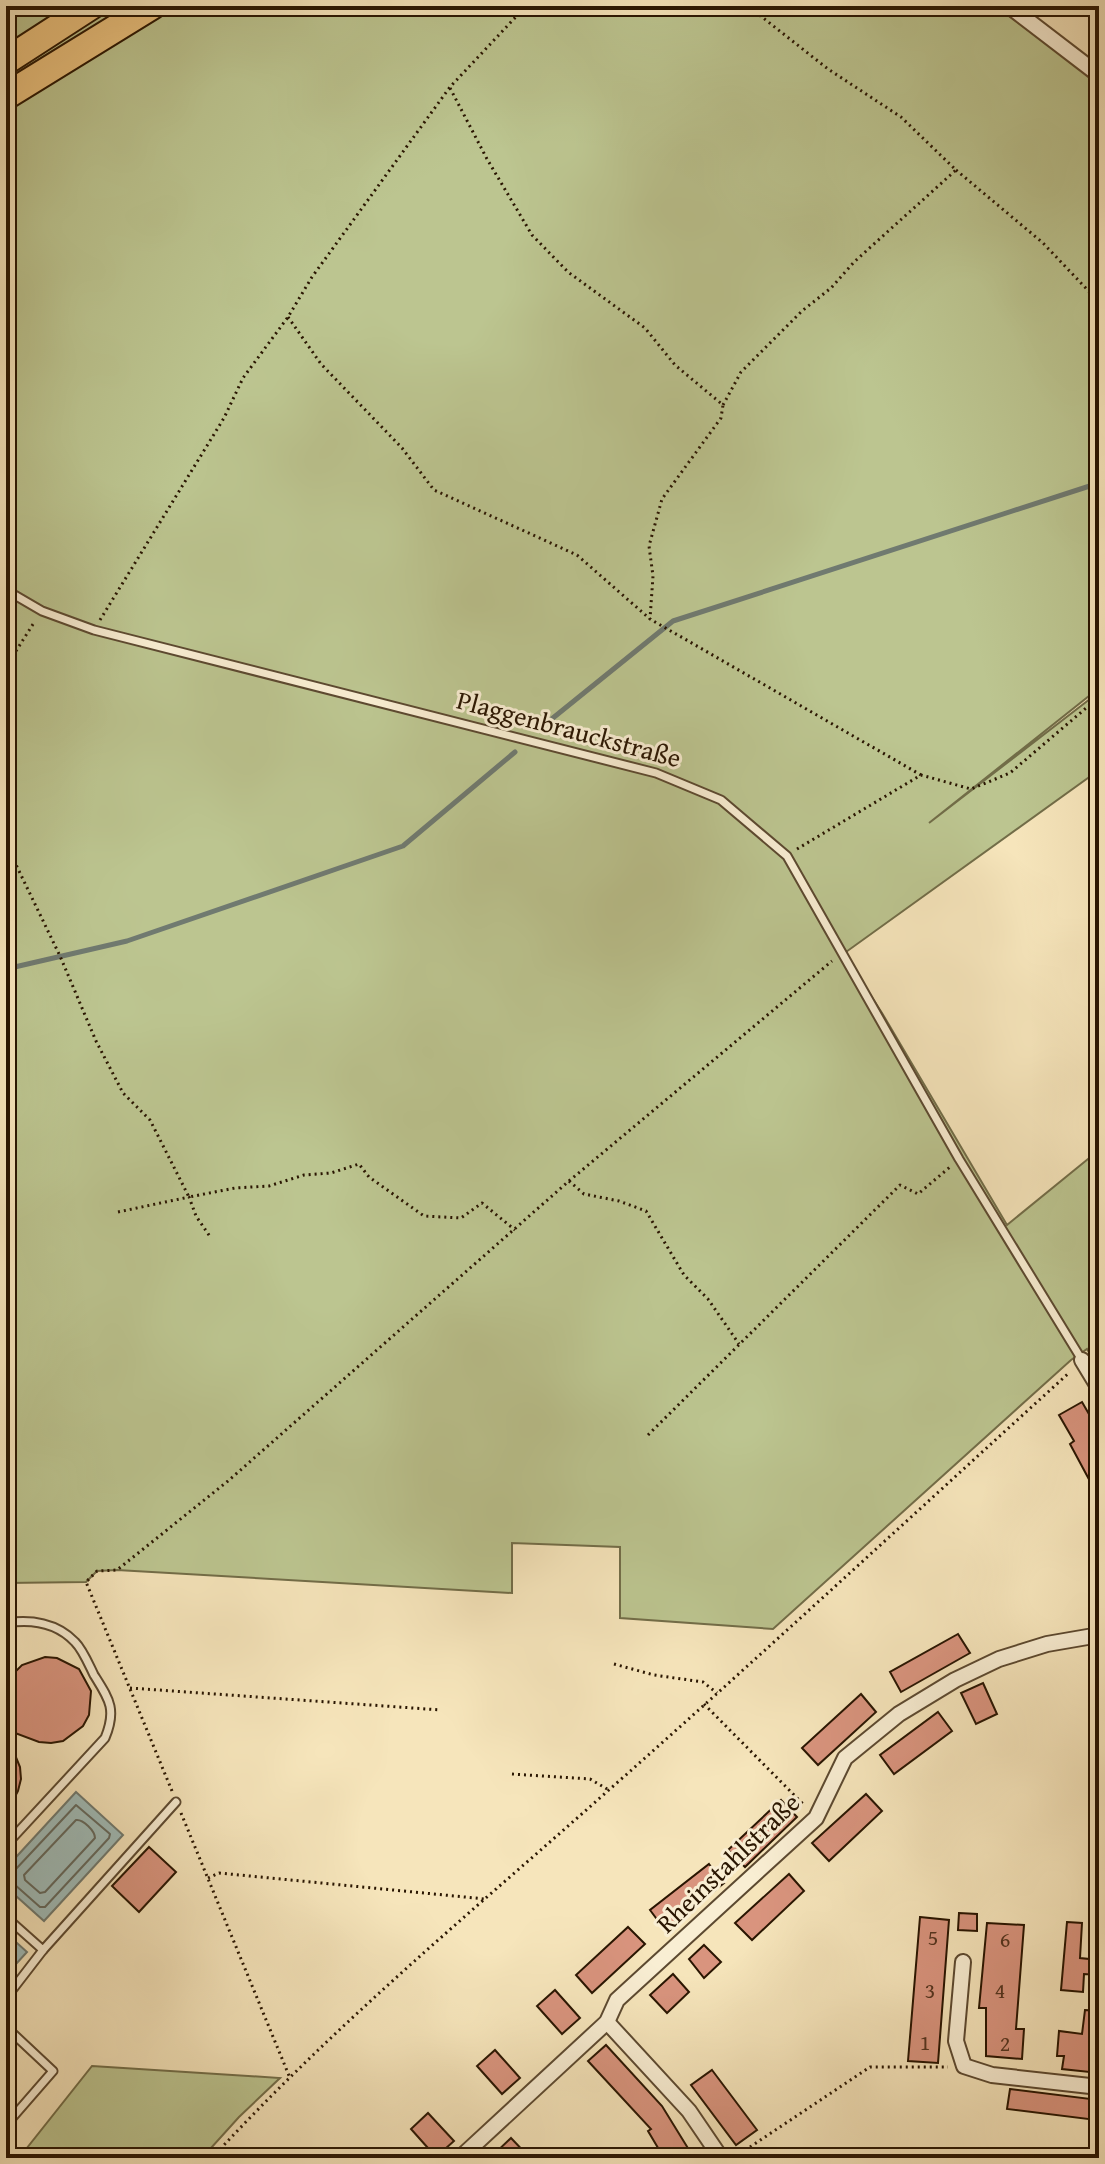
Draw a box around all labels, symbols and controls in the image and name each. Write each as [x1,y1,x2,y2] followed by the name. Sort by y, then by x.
[453,680,686,777] street label: Plaggenbrauckstraße
[647,1784,808,1942] street label: Rheinstahlstraße
[928,1921,938,1953] house number: 5
[1000,1923,1010,1955] house number: 6
[925,1974,935,2006] house number: 3
[995,1974,1005,2006] house number: 4
[920,2026,930,2058] house number: 1
[1000,2027,1010,2059] house number: 2

